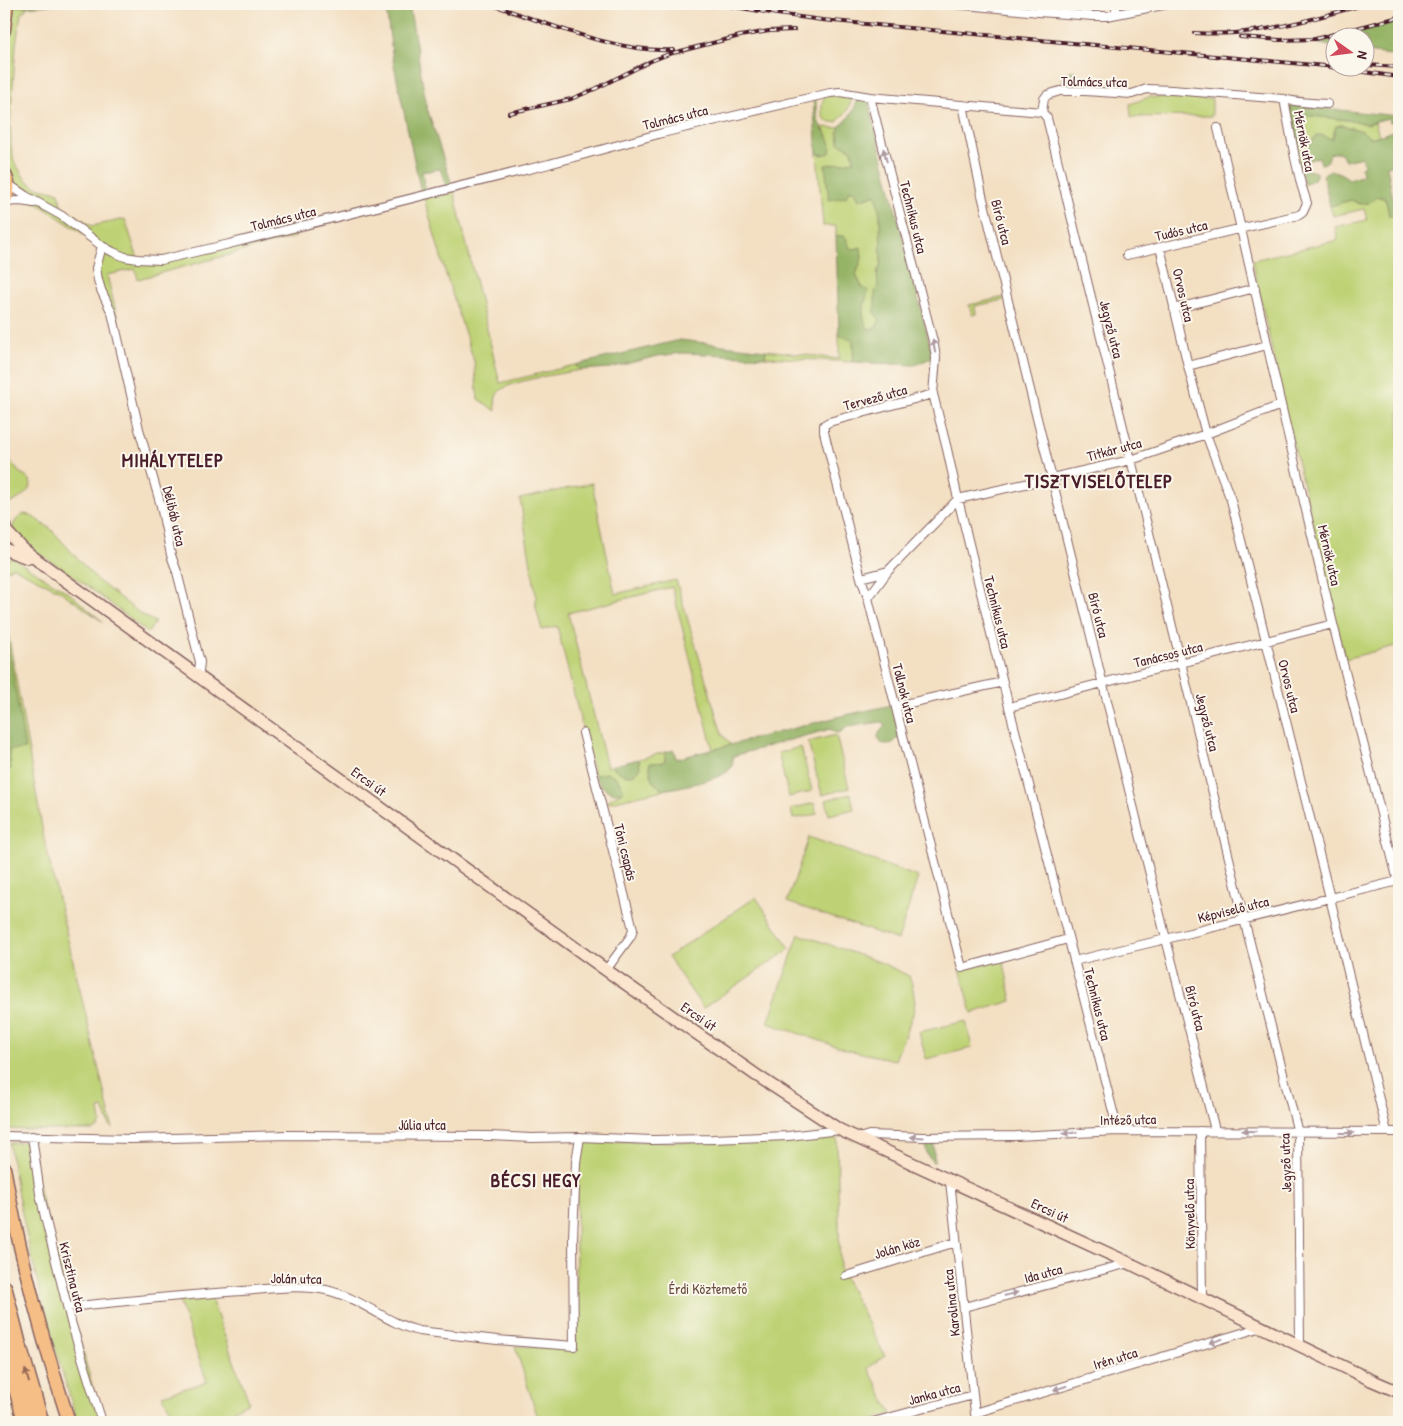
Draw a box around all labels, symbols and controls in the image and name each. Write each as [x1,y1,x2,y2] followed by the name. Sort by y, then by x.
[1326,28,1376,78] north arrow
[1353,49,1373,62] text: N
[1061,71,1128,91] street label: Tolmács utca
[641,100,710,134] street label: Tolmács utca
[1290,109,1320,174] street label: Mérnök utca
[881,147,889,162] one-way arrow
[896,179,932,256] street label: Technikus utca
[987,197,1017,247] street label: Bíró utca
[249,201,318,235] street label: Tolmács utca
[1153,215,1210,245] street label: Tudós utca
[1169,266,1199,324] street label: Orvos utca
[1095,298,1128,361] street label: Jegyző utca
[929,337,937,353] one-way arrow
[841,379,909,415] street label: Tervező utca
[1085,432,1144,465] street label: Titkár utca
[122,447,224,473] district label: MIHÁLYTELEP
[1024,468,1173,494] district label: TISZTVISELŐTELEP
[159,484,191,548] street label: Délibáb utca
[1314,523,1346,588] street label: Mérnök utca
[980,574,1016,651] street label: Technikus utca
[1084,590,1114,640] street label: Bíró utca
[1132,636,1205,672] street label: Tanácsos utca
[1274,657,1306,715] street label: Orvos utca
[888,661,922,725] street label: Tollnok utca
[1191,691,1224,754] street label: Jegyző utca
[348,762,391,800] street label: Ercsi út
[609,822,642,883] street label: Tóni csapás
[1196,891,1271,928] street label: Képviselő utca
[1080,966,1116,1043] street label: Technikus utca
[1181,983,1211,1033] street label: Bíró utca
[678,997,721,1035] street label: Ercsi út
[1100,1109,1157,1129] street label: Intéző utca
[398,1115,446,1134] street label: Júlia utca
[1241,1127,1257,1135] one-way arrow
[1339,1129,1355,1137] one-way arrow
[1061,1130,1077,1138] one-way arrow
[909,1132,925,1140] one-way arrow
[1274,1133,1297,1193] street label: Jegyző utca
[491,1167,581,1193] district label: BÉCSI HEGY
[1179,1178,1200,1249] street label: Könyvelő utca
[1028,1193,1072,1227] street label: Ercsi út
[872,1231,922,1263] street label: Jolán köz
[55,1240,91,1315] street label: Krisztina utca
[1022,1259,1065,1287] street label: Ida utca
[270,1268,322,1288] street label: Jolán utca
[938,1268,964,1337] street label: Karolina utca
[669,1279,747,1298] park label: Érdi Köztemető
[1003,1290,1018,1298] one-way arrow
[1208,1338,1223,1346] one-way arrow
[1091,1342,1140,1374] street label: Irén utca
[23,1368,31,1383] one-way arrow
[906,1377,962,1409] street label: Janka utca
[1052,1384,1067,1392] one-way arrow

